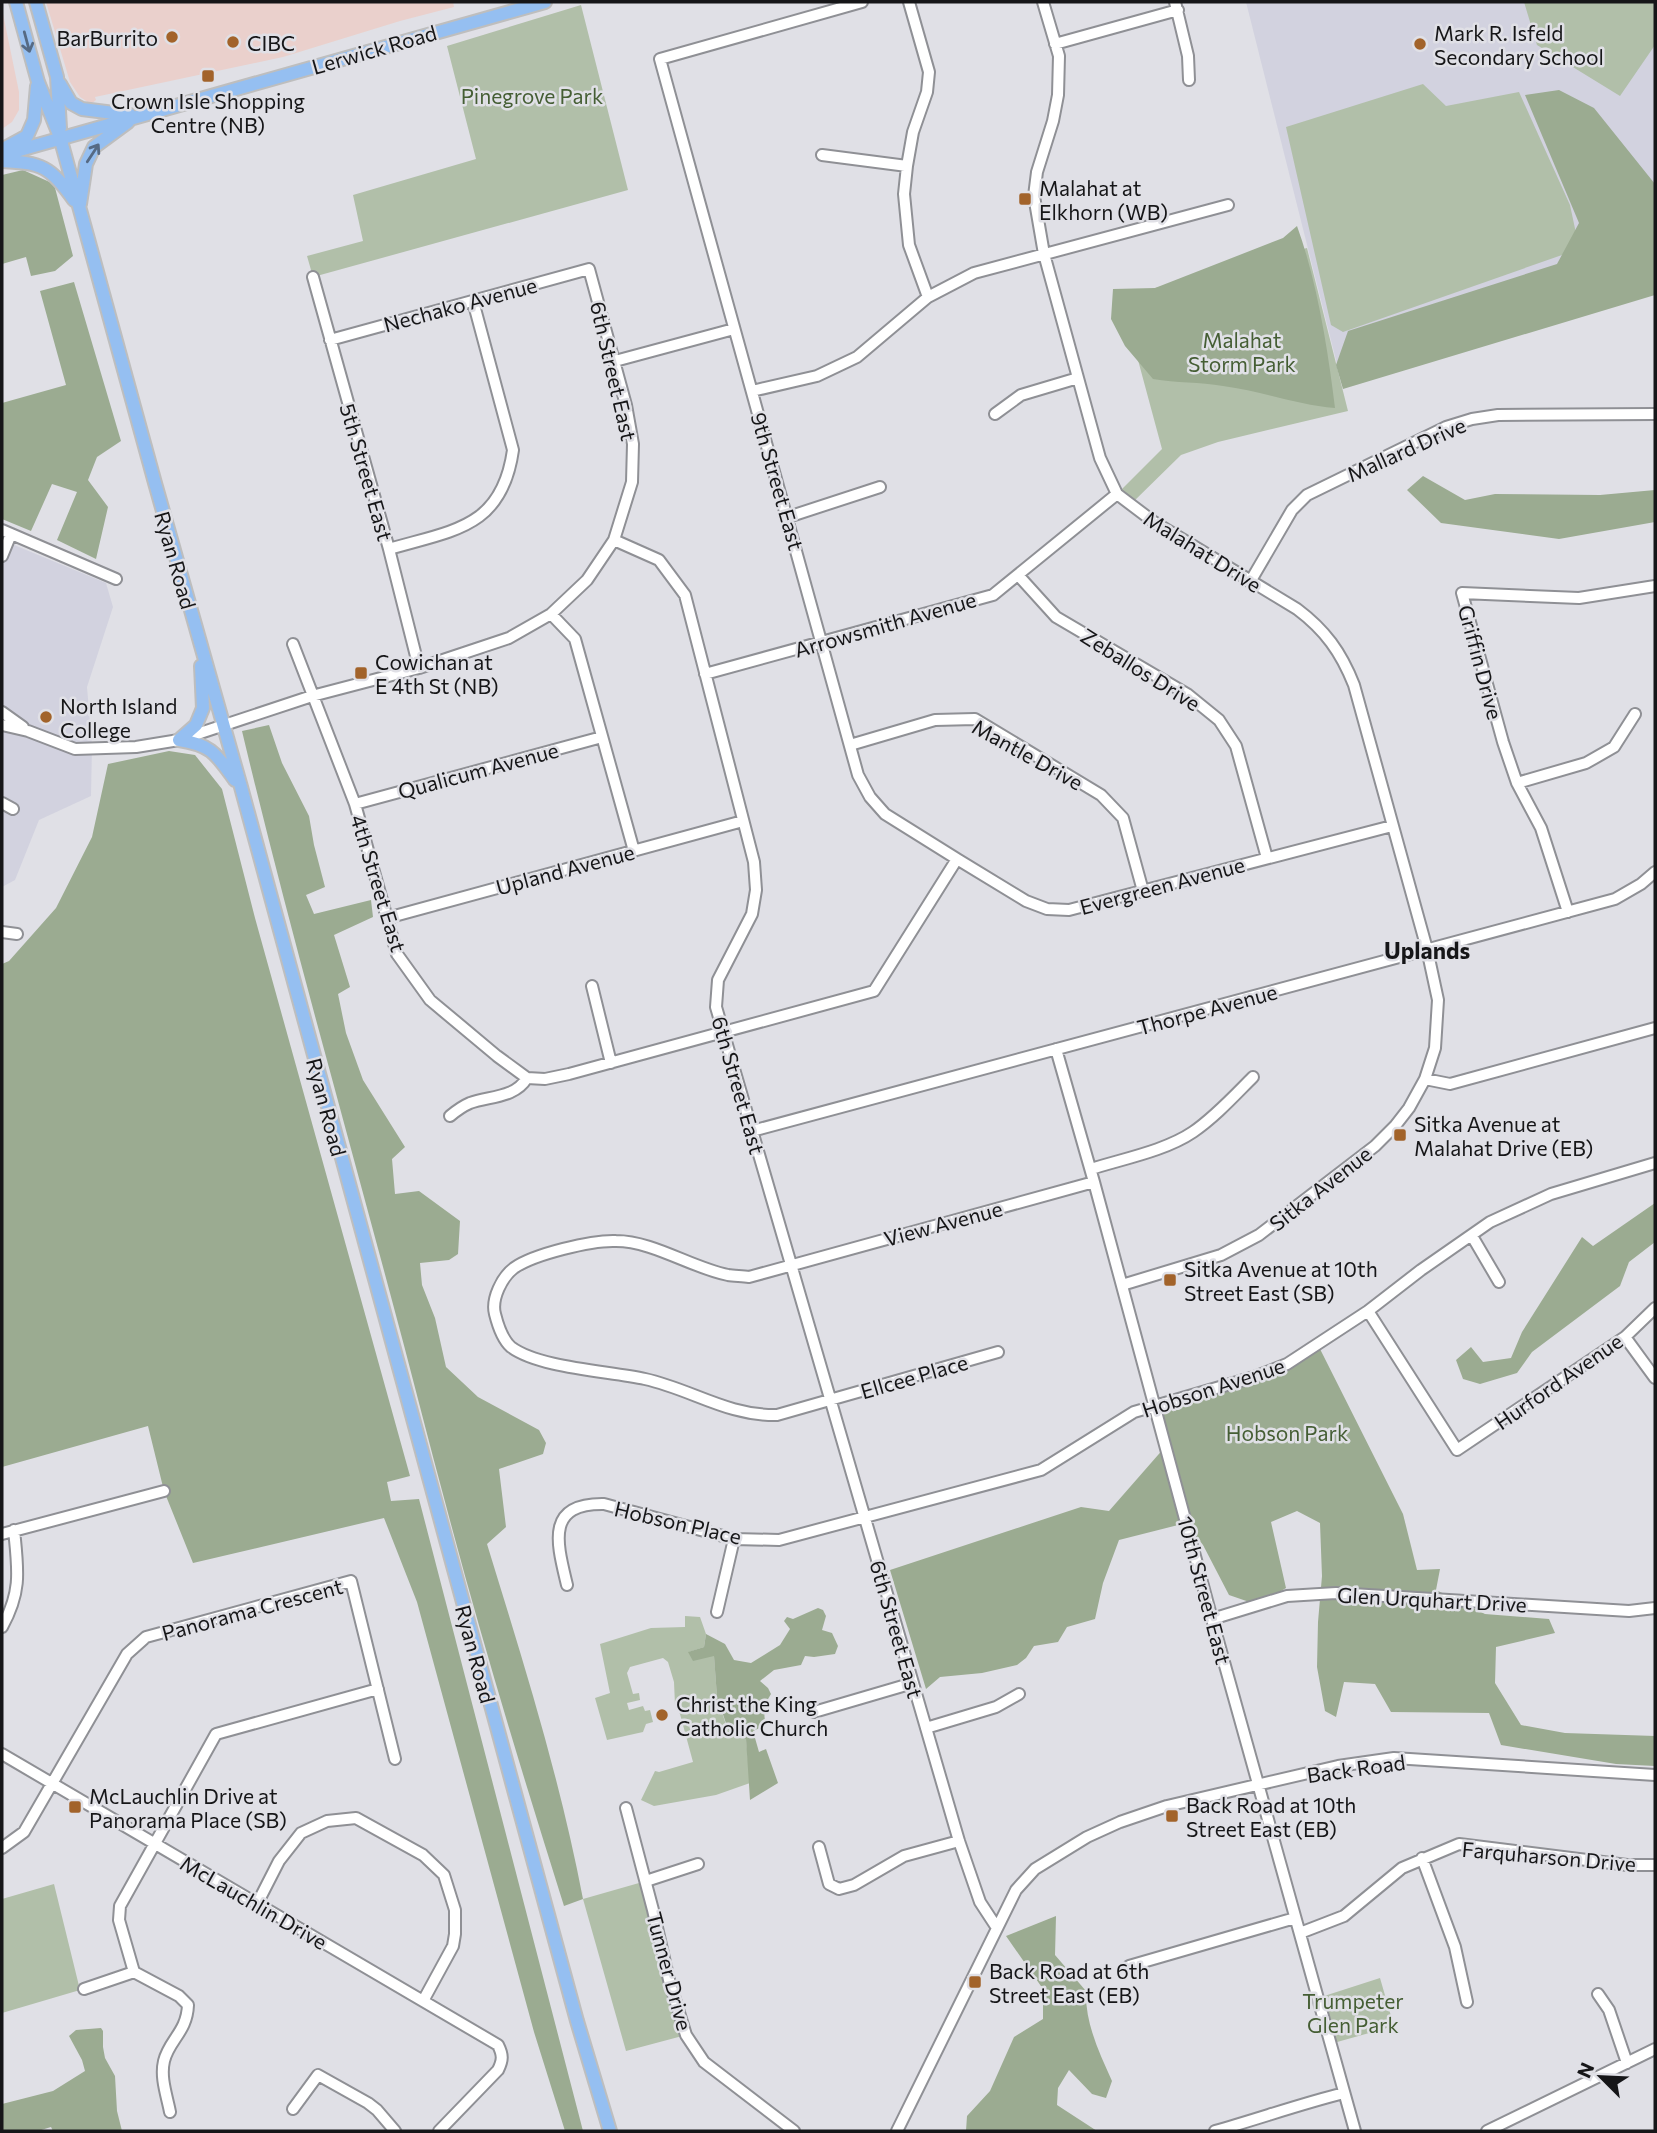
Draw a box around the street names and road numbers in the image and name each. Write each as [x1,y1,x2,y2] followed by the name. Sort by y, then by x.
[309,19,439,79] street label: Lerwick Road
[381,272,539,336] street label: Nechako Avenue
[586,299,642,443] street label: 6th Street East
[335,400,399,544] street label: 5th Street East
[746,409,810,553] street label: 9th Street East
[1343,412,1469,486] street label: Mallard Drive
[1140,505,1266,597] street label: Malahat Drive
[150,508,202,612] street label: Ryan Road
[791,586,979,662] street label: Arrowsmith Avenue
[1454,602,1508,722] street label: Griffin Drive
[1077,622,1205,716] street label: Zeballos Drive
[968,713,1088,795] street label: Mantle Drive
[395,737,561,803] street label: Qualicum Avenue
[346,811,412,955] street label: 4th Street East
[493,839,637,899] street label: Upland Avenue
[1077,851,1247,919] street label: Evergreen Avenue
[1134,978,1280,1040] street label: Thorpe Avenue
[707,1013,771,1157] street label: 6th Street East
[302,1055,352,1159] street label: Ryan Road
[1264,1140,1376,1236] street label: Sitka Avenue
[881,1195,1005,1251] street label: View Avenue
[1489,1328,1627,1434] street label: Hurford Avenue
[857,1349,971,1403] street label: Ellcee Place
[1138,1352,1288,1422] street label: Hobson Avenue
[612,1495,744,1549] street label: Hobson Place
[1173,1513,1237,1667] street label: 10th Street East
[865,1557,929,1701] street label: 6th Street East
[159,1573,345,1645] street label: Panorama Crescent
[1336,1582,1528,1616] street label: Glen Urquhart Drive
[451,1602,501,1706] street label: Ryan Road
[1305,1749,1407,1787] street label: Back Road
[1461,1836,1637,1876] street label: Farquharson Drive
[176,1850,332,1954] street label: McLauchlin Drive
[642,1909,698,2033] street label: Tunner Drive

